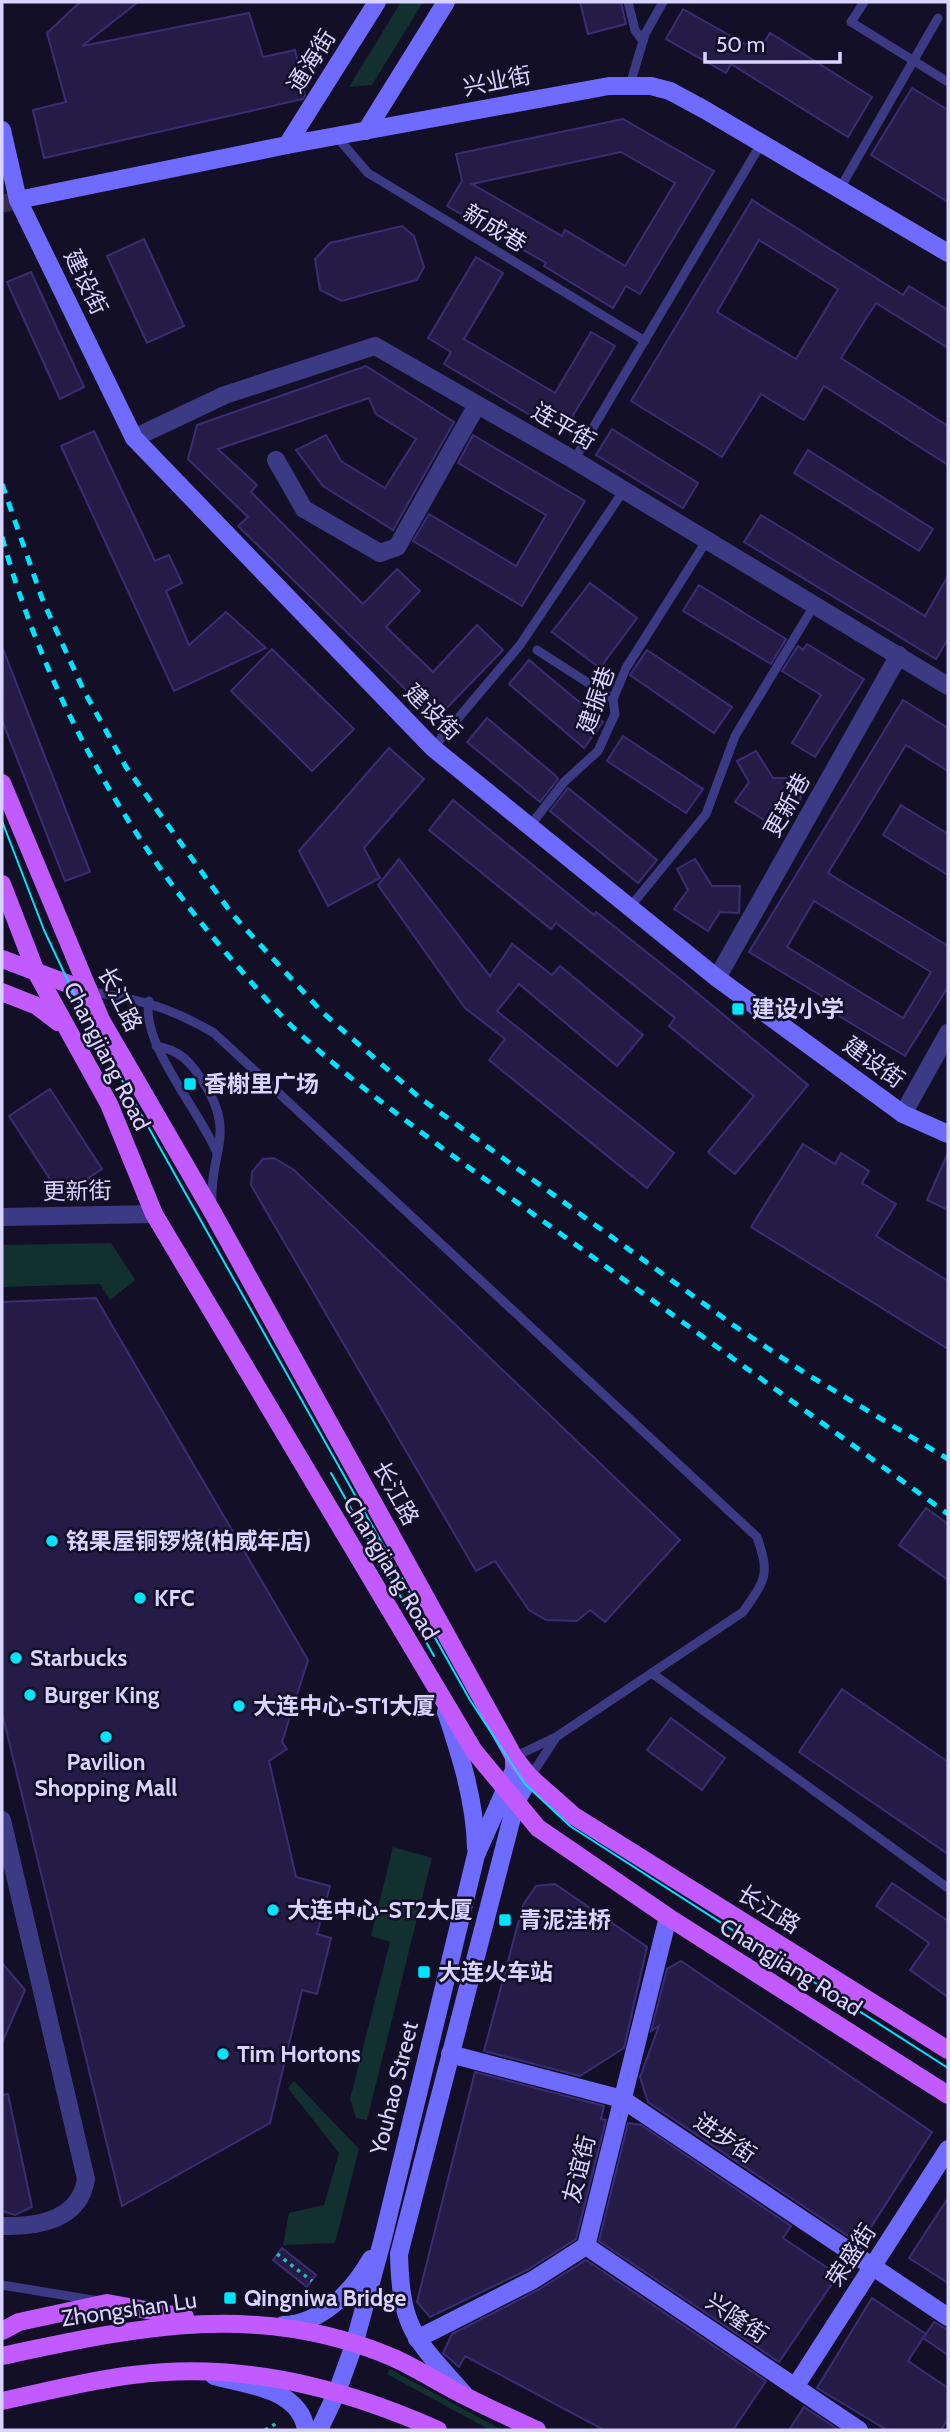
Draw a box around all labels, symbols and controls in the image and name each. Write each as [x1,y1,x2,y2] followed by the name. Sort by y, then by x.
[705,21,840,65] scale bar
[281,24,341,98] street label: 通海街
[716,32,765,57] text: 50 m
[460,61,534,101] street label: 兴业街
[458,198,532,258] street label: 新成巷
[58,245,114,319] street label: 建设街
[527,397,601,455] street label: 连平街
[572,663,620,737] street label: 建振巷
[398,678,468,746] street label: 建设街
[758,768,816,842] street label: 更新巷
[92,962,148,1036] street label: 长江路
[58,977,156,1135] street label: Changjiang Road
[752,995,844,1023] place label: 建设小学
[730,1001,746,1017] marker: 建设小学
[838,1030,910,1094] street label: 建设街
[204,1070,319,1098] place label: 香榭里广场
[182,1076,198,1092] marker: 香榭里广场
[42,1176,112,1206] street label: 更新街
[367,1456,425,1530] street label: 长江路
[337,1491,445,1645] street label: Changjiang Road
[66,1527,311,1555] place label: 铭果屋铜锣烧(柏威年店)
[44,1533,60,1549] marker: 铭果屋铜锣烧(柏威年店)
[154,1584,194,1612] place label: KFC
[132,1590,148,1606] marker: KFC
[30,1644,127,1672] place label: Starbucks
[8,1650,24,1666] marker: Starbucks
[44,1681,160,1709] place label: Burger King
[22,1687,38,1703] marker: Burger King
[253,1692,435,1720] place label: 大连中心-ST1大厦
[231,1698,247,1714] marker: 大连中心-ST1大厦
[98,1729,114,1745] marker: Pavilion Shopping Mall
[35,1748,177,1802] place label: Pavilion Shopping Mall
[732,1879,806,1939] street label: 长江路
[287,1896,473,1924] place label: 大连中心-ST2大厦
[265,1902,281,1918] marker: 大连中心-ST2大厦
[519,1906,611,1934] place label: 青泥洼桥
[497,1912,513,1928] marker: 青泥洼桥
[715,1912,867,2022] street label: Changjiang Road
[438,1958,553,1986] place label: 大连火车站
[416,1964,432,1980] marker: 大连火车站
[364,2018,424,2158] street label: Youhao Street
[237,2040,361,2068] place label: Tim Hortons
[215,2046,231,2062] marker: Tim Hortons
[689,2107,761,2169] street label: 进步街
[557,2132,601,2206] street label: 友谊街
[820,2218,882,2292] street label: 荣盛街
[244,2284,406,2312] place label: Qingniwa Bridge
[59,2286,199,2332] street label: Zhongshan Lu
[701,2287,773,2349] street label: 兴隆街
[222,2290,238,2306] marker: Qingniwa Bridge

